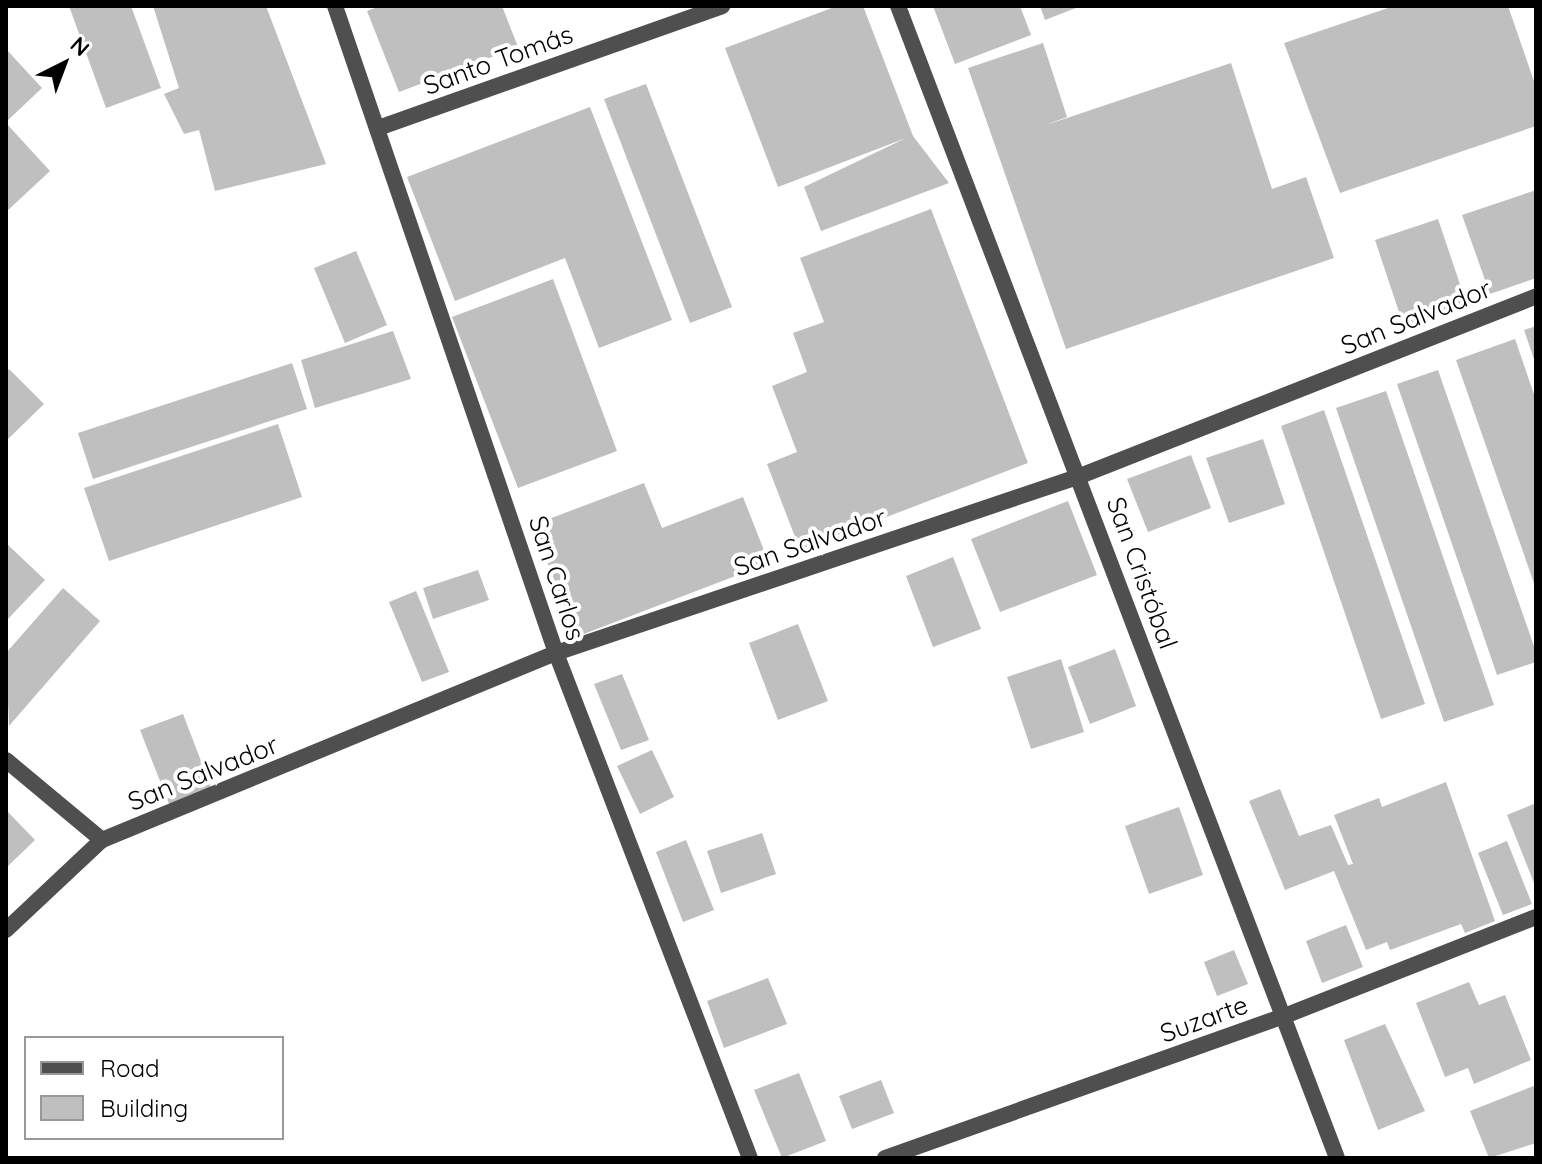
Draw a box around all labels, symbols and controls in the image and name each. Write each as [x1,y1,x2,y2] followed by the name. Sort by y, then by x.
[419,19,577,101] street label: Santo Tomás
[24,24,104,104] north arrow
[65,30,95,62] text: N
[1336,273,1496,361] street label: San Salvador
[1100,493,1184,653] street label: San Cristóbal
[730,501,890,583] street label: San Salvador
[522,512,592,644] street label: San Carlos
[123,729,283,817] street label: San Salvador
[1156,989,1252,1049] street label: Suzarte
[24,1036,284,1140] legend
[100,1053,160,1083] text: Road
[100,1093,188,1123] text: Building

